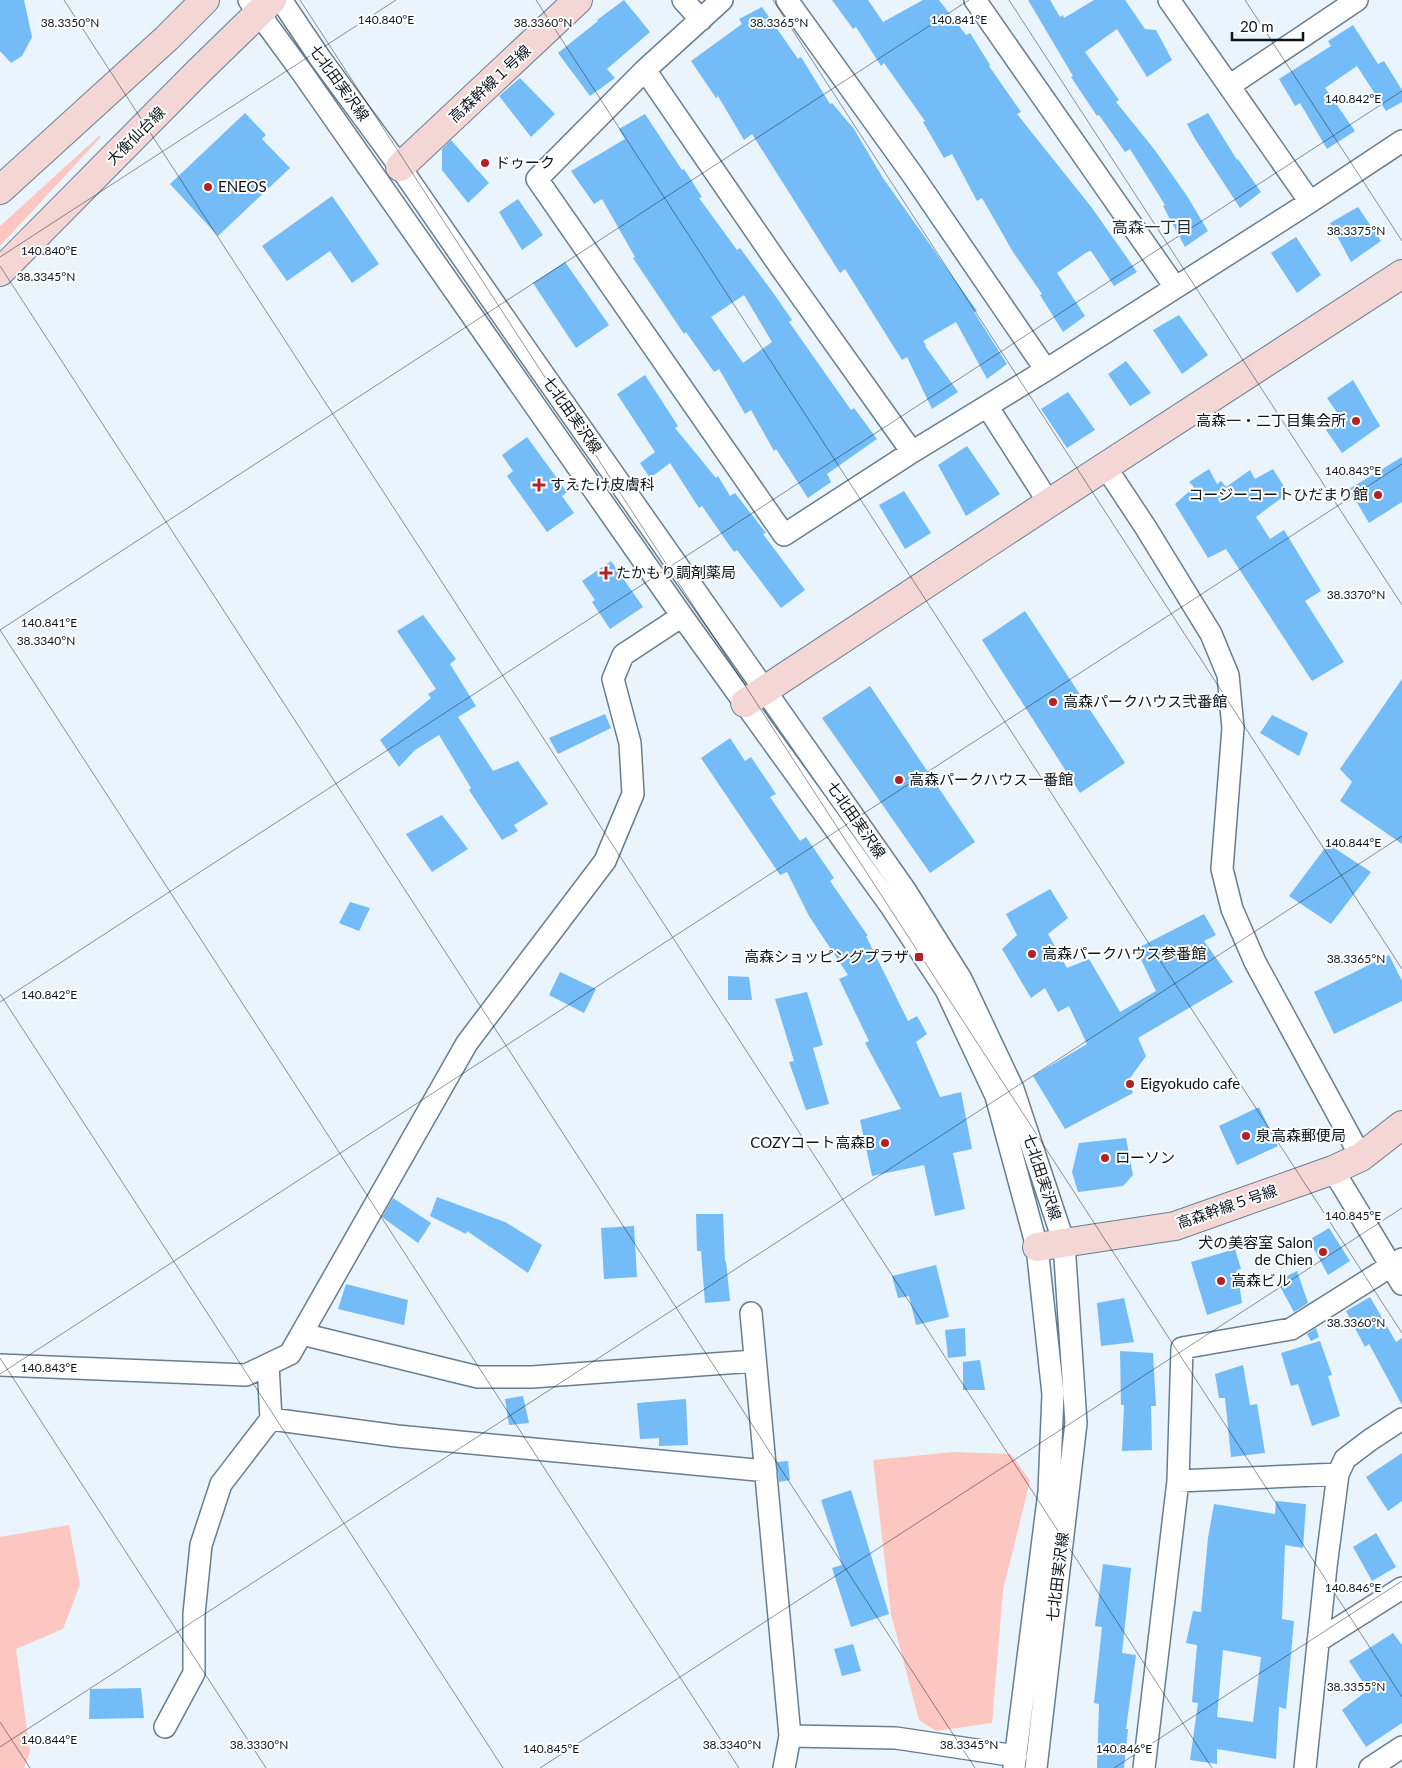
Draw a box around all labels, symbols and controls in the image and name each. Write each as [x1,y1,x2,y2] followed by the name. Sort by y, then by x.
[1232,10,1303,42] scale bar
[358,12,414,27] text: 140.840°E
[931,12,987,27] text: 140.841°E
[41,15,99,30] text: 38.3350°N
[514,15,572,30] text: 38.3360°N
[750,15,808,30] text: 38.3365°N
[1240,17,1274,35] text: 20 m
[306,41,374,124] street label: 七北田実沢線
[445,41,534,126] street label: 高森幹線１号線
[1325,91,1381,106] text: 140.842°E
[102,102,168,168] street label: 大衡仙台線
[495,153,555,171] place label: ドゥーク
[479,157,491,169] marker: ドゥーク
[218,177,267,195] place label: ENEOS
[202,181,214,193] marker: ENEOS
[1112,217,1192,236] district label: 高森一丁目
[1327,223,1385,238] text: 38.3375°N
[21,243,77,258] text: 140.840°E
[17,269,75,284] text: 38.3345°N
[540,372,606,456] street label: 七北田実沢線
[1196,411,1346,429] place label: 高森一・二丁目集会所
[1350,415,1362,427] marker: 高森一・二丁目集会所
[1325,463,1381,478] text: 140.843°E
[550,475,655,493] place label: すえたけ皮膚科
[532,478,546,492] marker: すえたけ皮膚科
[1189,485,1368,503] place label: コージーコートひだまり館
[1372,489,1384,501] marker: コージーコートひだまり館
[616,563,736,581] place label: たかもり調剤薬局
[600,567,612,579] marker: たかもり調剤薬局
[1327,587,1385,602] text: 38.3370°N
[21,615,77,630] text: 140.841°E
[17,633,75,648] text: 38.3340°N
[1063,692,1227,710] place label: 高森パークハウス弐番館
[1047,696,1059,708] marker: 高森パークハウス弐番館
[909,770,1073,788] place label: 高森パークハウス一番館
[893,774,905,786] marker: 高森パークハウス一番館
[824,777,890,861] street label: 七北田実沢線
[1325,835,1381,850] text: 140.844°E
[1042,944,1206,962] place label: 高森パークハウス参番館
[744,947,909,965] place label: 高森ショッピングプラザ
[1026,948,1038,960] marker: 高森パークハウス参番館
[913,951,925,963] marker: 高森ショッピングプラザ
[1327,951,1385,966] text: 38.3365°N
[21,987,77,1002] text: 140.842°E
[1140,1074,1240,1092] place label: Eigyokudo cafe
[1124,1078,1136,1090] marker: Eigyokudo cafe
[1256,1126,1346,1144] place label: 泉高森郵便局
[1240,1130,1252,1142] marker: 泉高森郵便局
[1020,1131,1065,1222] street label: 七北田実沢線
[750,1133,875,1151] place label: COZYコート高森B
[879,1137,891,1149] marker: COZYコート高森B
[1115,1148,1175,1166] place label: ローソン
[1099,1152,1111,1164] marker: ローソン
[1174,1180,1279,1232] street label: 高森幹線５号線
[1325,1208,1381,1223] text: 140.845°E
[1198,1233,1313,1268] place label: 犬の美容室 Salon de Chien
[1317,1246,1329,1258] marker: 犬の美容室 Salon de Chien
[1231,1271,1291,1289] place label: 高森ビル
[1215,1275,1227,1287] marker: 高森ビル
[1327,1315,1385,1330] text: 38.3360°N
[21,1360,77,1375] text: 140.843°E
[1043,1531,1071,1623] street label: 七北田実沢線
[1325,1580,1381,1595] text: 140.846°E
[1327,1679,1385,1694] text: 38.3355°N
[21,1732,77,1747] text: 140.844°E
[230,1737,288,1752] text: 38.3330°N
[703,1737,761,1752] text: 38.3340°N
[940,1737,998,1752] text: 38.3345°N
[523,1741,579,1756] text: 140.845°E
[1096,1741,1152,1756] text: 140.846°E

